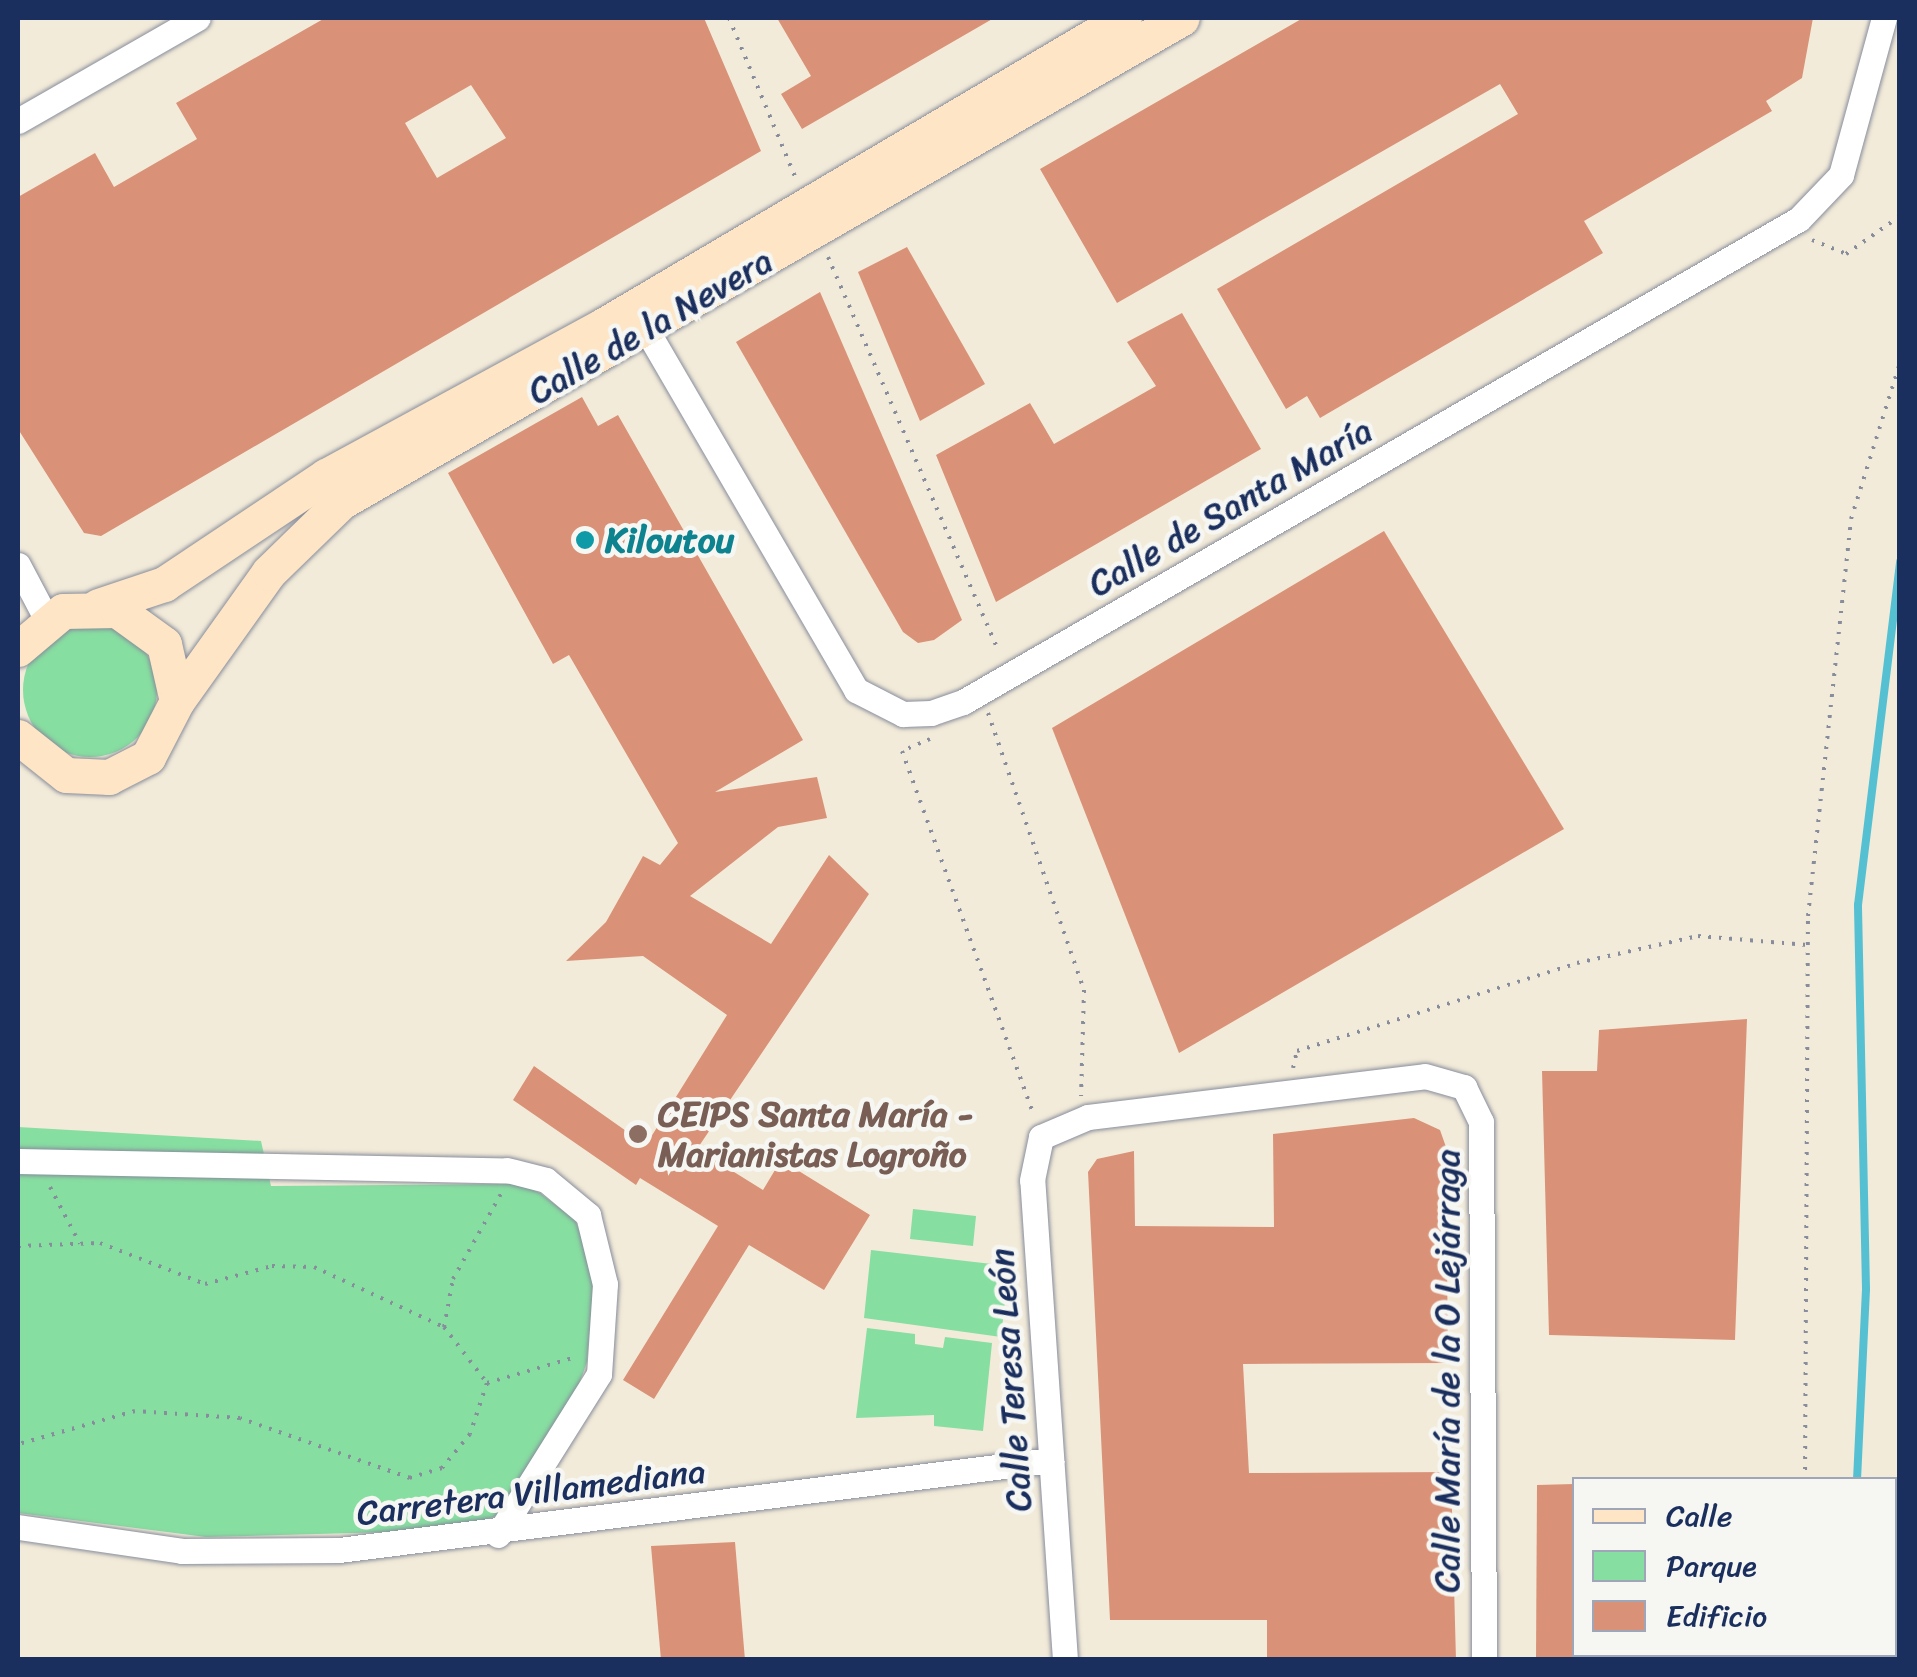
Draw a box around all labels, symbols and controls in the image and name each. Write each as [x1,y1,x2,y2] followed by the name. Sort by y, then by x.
[520,239,780,413] street label: Calle de la Nevera
[1081,409,1379,605] street label: Calle de Santa María
[605,519,734,561] place label: Kiloutou
[574,529,596,551] marker: Kiloutou
[658,1093,972,1175] place label: CEIPS Santa María - Marianistas Logroño
[627,1123,649,1145] marker: CEIPS Santa María - Marianistas Logroño
[1426,1150,1468,1592] street label: Calle María de la O Lejárraga
[980,1246,1040,1514] street label: Calle Teresa León
[354,1450,708,1534] street label: Carretera Villamediana
[1572,1477,1897,1657] legend
[1666,1489,1732,1543] text: Calle
[1666,1539,1757,1593] text: Parque
[1666,1589,1767,1643] text: Edificio

